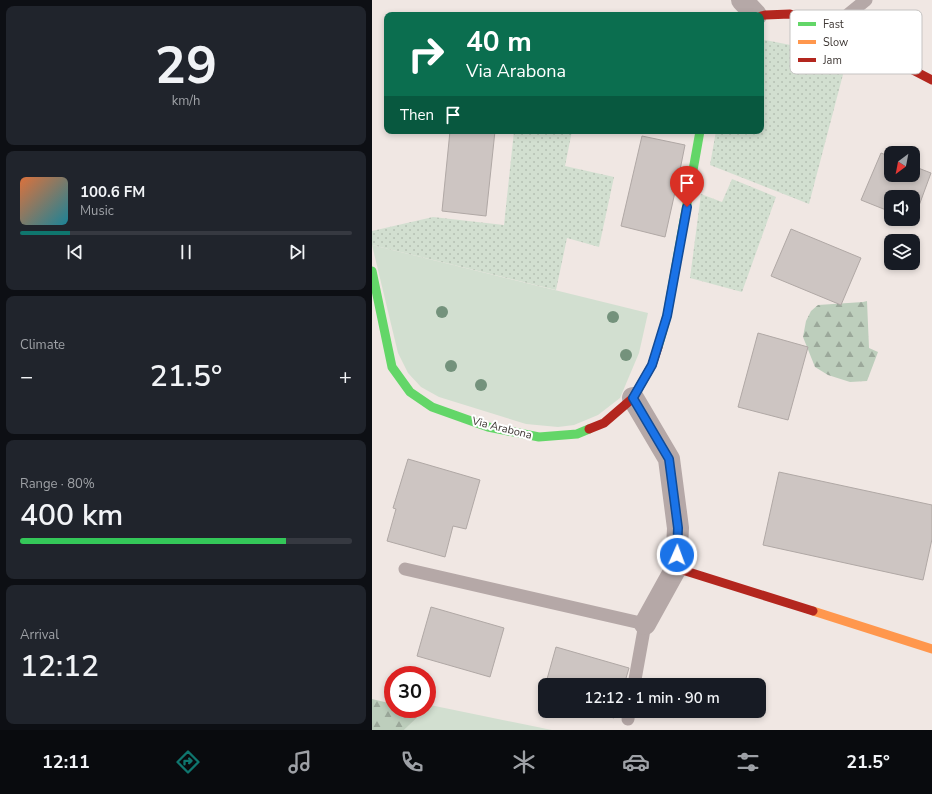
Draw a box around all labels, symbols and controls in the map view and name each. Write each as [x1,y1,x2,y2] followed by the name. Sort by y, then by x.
[790,10,922,74] legend
[823,17,844,32] text: Fast
[466,23,532,61] text: 40 m
[400,28,452,80] icon: right
[155,30,217,101] text: 29
[823,35,848,50] text: Slow
[822,53,842,68] text: Jam
[466,59,566,83] text: Via Arabona
[172,92,200,110] text: km/h
[442,104,464,126] icon: arrive
[400,105,434,125] text: Then
[884,146,920,182] north arrow
[884,146,920,270] map controls
[670,166,704,207] pin
[676,172,698,194] icon: arrive
[80,182,145,202] text: 100.6 FM
[884,190,920,226] button: sound
[80,202,114,220] text: Music
[884,234,920,270] button: layers
[64,241,86,263] icon: previous
[175,241,197,263] icon: pause
[286,241,308,263] icon: next
[20,336,65,354] text: Climate
[150,356,222,397] text: 21.5°
[20,362,33,392] text: −
[339,362,352,392] text: +
[470,413,534,443] street label: Via Arabona
[20,475,95,493] text: Range · 80%
[20,495,123,536] text: 400 km
[656,534,698,576] position arrow
[20,626,59,644] text: Arrival
[20,646,99,687] text: 12:12
[384,666,436,718] speed limit sign: 30
[584,688,720,708] text: 12:12 · 1 min · 90 m
[174,748,202,776] icon: directions
[286,748,314,776] icon: music
[398,748,426,776] icon: phone
[510,748,538,776] icon: climate
[622,748,650,776] icon: car
[734,748,762,776] icon: filters
[42,750,90,774] text: 12:11
[846,750,890,774] text: 21.5°

